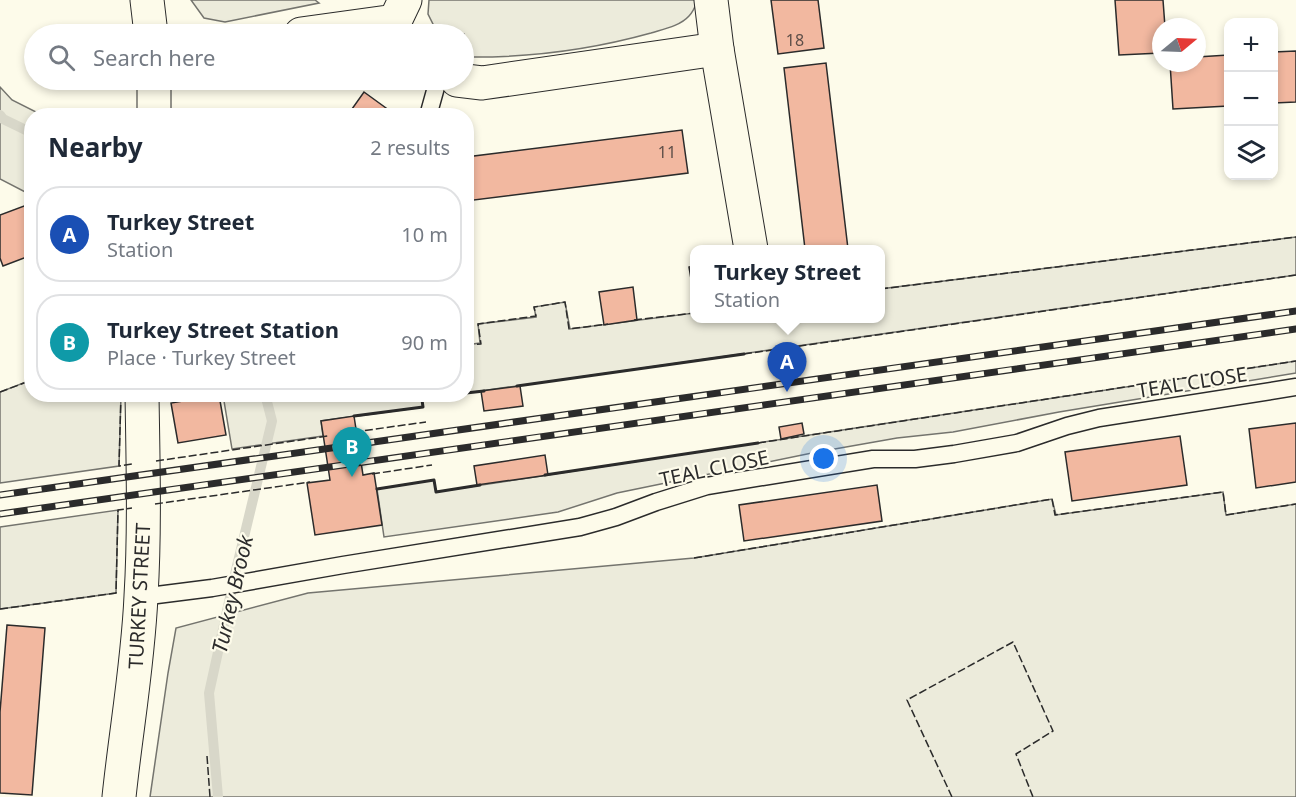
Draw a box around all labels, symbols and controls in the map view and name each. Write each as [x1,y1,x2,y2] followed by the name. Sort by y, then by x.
[1152,18,1206,72] north arrow
[1224,18,1278,180] map controls
[1224,18,1278,72] button: +
[24,24,474,90] search box
[786,29,804,51] house number: 18
[45,41,78,74] icon: search
[93,42,215,72] text: Search here
[1224,72,1278,126] button: −
[1224,126,1278,180] button: layers
[48,129,143,165] text: Nearby
[370,134,450,161] text: 2 results
[658,141,676,163] house number: 11
[107,206,254,236] text: Turkey Street
[63,221,76,248] text: A
[401,221,448,248] text: 10 m
[107,236,173,263] text: Station
[690,245,885,323] popup
[714,256,861,286] text: Turkey Street
[714,286,780,313] text: Station
[107,314,339,344] text: Turkey Street Station
[63,329,76,356] text: B
[401,329,448,356] text: 90 m
[768,342,806,392] pin: A
[107,344,296,371] text: Place · Turkey Street
[1135,360,1249,404] street label: TEAL CLOSE
[332,428,372,477] pin: B
[657,443,771,493] street label: TEAL CLOSE
[809,444,838,473] your location
[122,522,156,670] street label: TURKEY STREET
[205,531,259,656] water label: Turkey Brook

